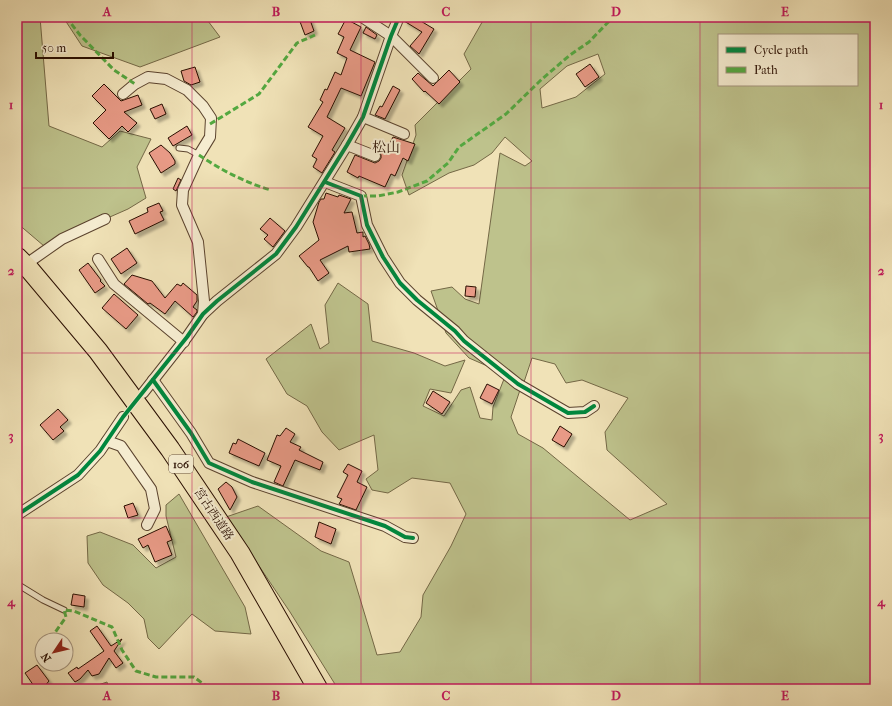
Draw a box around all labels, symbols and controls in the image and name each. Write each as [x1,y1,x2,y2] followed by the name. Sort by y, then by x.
[102,4,112,19] text: A
[272,4,281,19] text: B
[442,4,451,19] text: C
[611,4,621,19] text: D
[781,4,789,19] text: E
[36,34,113,60] scale bar
[718,34,858,86] legend
[42,41,66,55] text: 50 m
[754,43,809,57] text: Cycle path
[754,63,778,77] text: Path
[9,97,14,112] text: 1
[879,97,884,112] text: 1
[372,139,400,156] district label: 松山
[8,263,15,278] text: 2
[878,263,885,278] text: 2
[8,428,14,444] text: 3
[878,428,884,444] text: 3
[169,455,193,473] road number: 106
[191,485,237,543] street label: 宮古西道路
[6,594,16,610] text: 4
[876,594,886,610] text: 4
[34,632,74,672] north arrow
[38,650,54,665] text: N
[102,688,112,703] text: A
[272,688,281,703] text: B
[442,688,451,703] text: C
[611,688,621,703] text: D
[781,688,789,703] text: E

